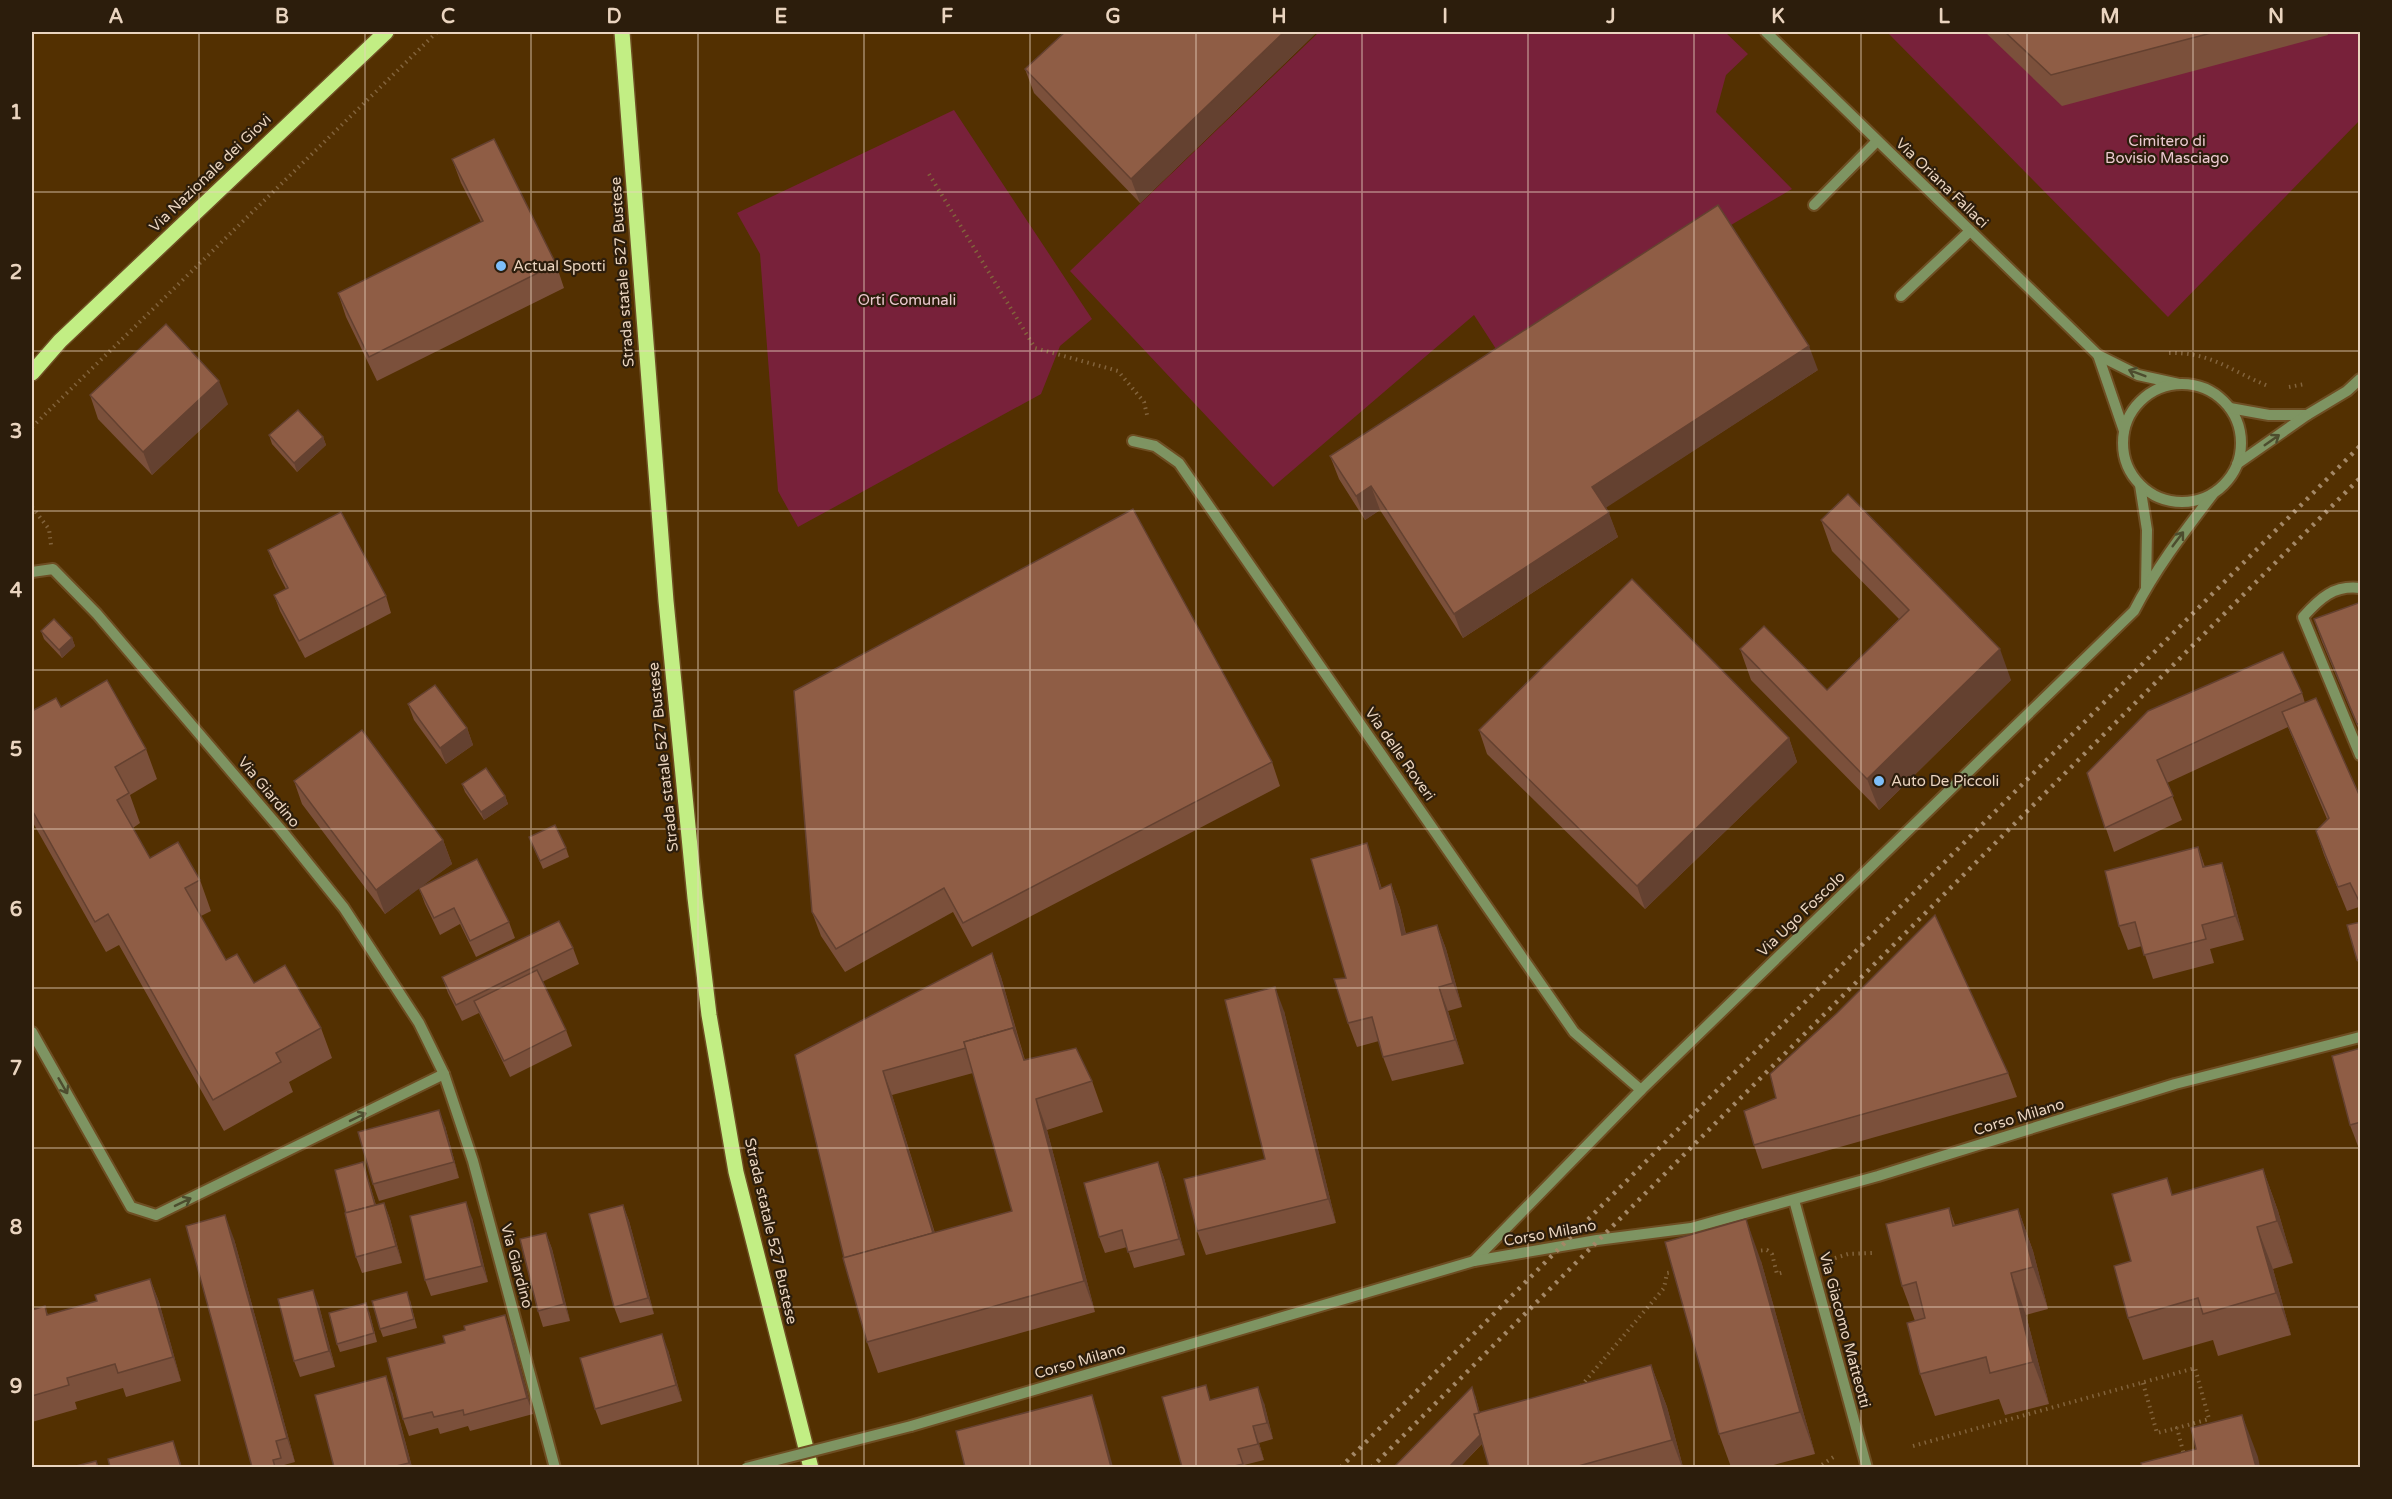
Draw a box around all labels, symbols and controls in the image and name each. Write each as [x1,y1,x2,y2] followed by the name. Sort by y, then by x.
[109,5,124,29] text: A
[275,5,289,29] text: B
[441,5,455,29] text: C
[606,5,622,29] text: D
[775,5,788,29] text: E
[941,5,953,29] text: F
[1105,5,1121,29] text: G
[1271,5,1287,29] text: H
[1442,5,1448,29] text: I
[1605,5,1616,29] text: J
[1771,5,1785,29] text: K
[1938,5,1950,29] text: L
[2100,5,2120,29] text: M
[2268,5,2284,29] text: N
[10,101,22,125] text: 1
[145,110,275,236] street label: Via Nazionale dei Giovi
[2105,132,2229,167] park label: Cimitero di Bovisio Masciago
[1892,134,1992,232] street label: Via Oriana Fallaci
[606,176,638,368] street label: Strada statale 527 Bustese
[513,257,606,275] place label: Actual Spotti
[494,259,508,273] marker: Actual Spotti
[10,261,22,285] text: 2
[858,291,956,309] park label: Orti Comunali
[2128,367,2147,378] one-way arrow
[10,420,22,444] text: 3
[2264,434,2280,446] one-way arrow
[2171,532,2184,548] one-way arrow
[10,579,23,603] text: 4
[644,661,682,853] street label: Strada statale 527 Bustese
[1361,704,1439,804] street label: Via delle Roveri
[10,738,22,762] text: 5
[234,753,304,831] street label: Via Giardino
[1891,772,1999,790] place label: Auto De Piccoli
[1872,774,1886,788] marker: Auto De Piccoli
[1754,868,1848,960] street label: Via Ugo Foscolo
[10,898,22,922] text: 6
[10,1057,22,1081] text: 7
[57,1077,69,1094] one-way arrow
[1972,1095,2066,1139] street label: Corso Milano
[349,1110,367,1122] one-way arrow
[741,1136,801,1326] street label: Strada statale 527 Bustese
[174,1196,191,1208] one-way arrow
[10,1216,22,1240] text: 8
[1502,1216,1598,1250] street label: Corso Milano
[497,1222,537,1310] street label: Via Giardino
[1816,1250,1874,1410] street label: Via Giacomo Matteotti
[1032,1339,1128,1383] street label: Corso Milano
[10,1375,22,1399] text: 9

